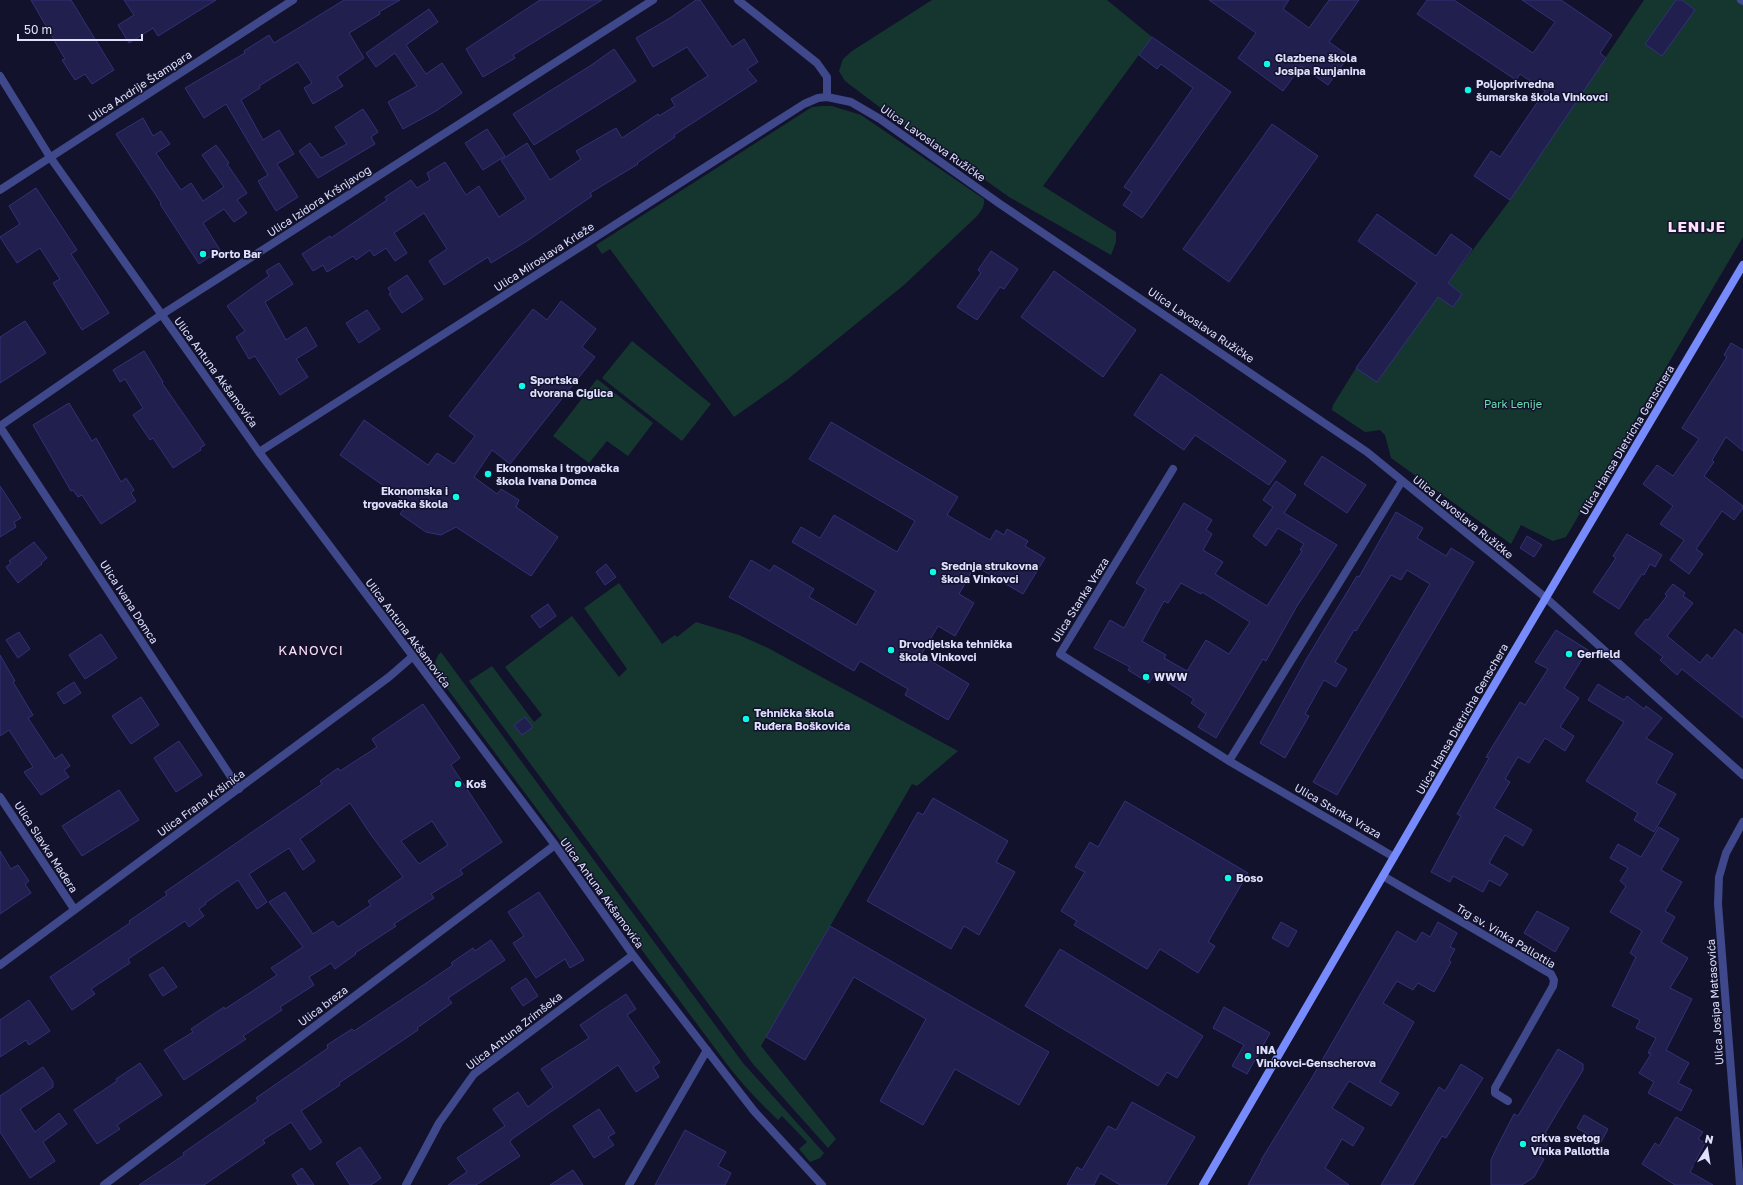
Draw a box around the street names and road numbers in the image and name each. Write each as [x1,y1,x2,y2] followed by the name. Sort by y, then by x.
[86,47,194,124] street label: Ulica Andrije Štampara
[878,101,988,184] street label: Ulica Lavoslava Ružičke
[265,162,373,239] street label: Ulica Izidora Kršnjavog
[491,219,596,294] street label: Ulica Miroslava Krleže
[1146,284,1257,365] street label: Ulica Lavoslava Ružičke
[172,314,261,429] street label: Ulica Antuna Akšamovića
[1577,363,1677,517] street label: Ulica Hansa Dietricha Genschera
[1411,472,1516,561] street label: Ulica Lavoslava Ružičke
[1048,555,1111,645] street label: Ulica Stanka Vraza
[98,558,161,646] street label: Ulica Ivana Domca
[363,576,454,690] street label: Ulica Antuna Akšamovića
[1413,641,1510,797] street label: Ulica Hansa Dietricha Genschera
[155,767,247,839] street label: Ulica Frana Kršinića
[1293,780,1384,841] street label: Ulica Stanka Vraza
[12,799,81,895] street label: Ulica Slavka Mađera
[558,835,647,950] street label: Ulica Antuna Akšamovića
[1454,901,1558,970] street label: Trg sv. Vinka Pallottia
[1704,939,1725,1066] street label: Ulica Josipa Matasovića
[295,983,350,1028] street label: Ulica breza
[463,989,564,1072] street label: Ulica Antuna Zrimšeka

